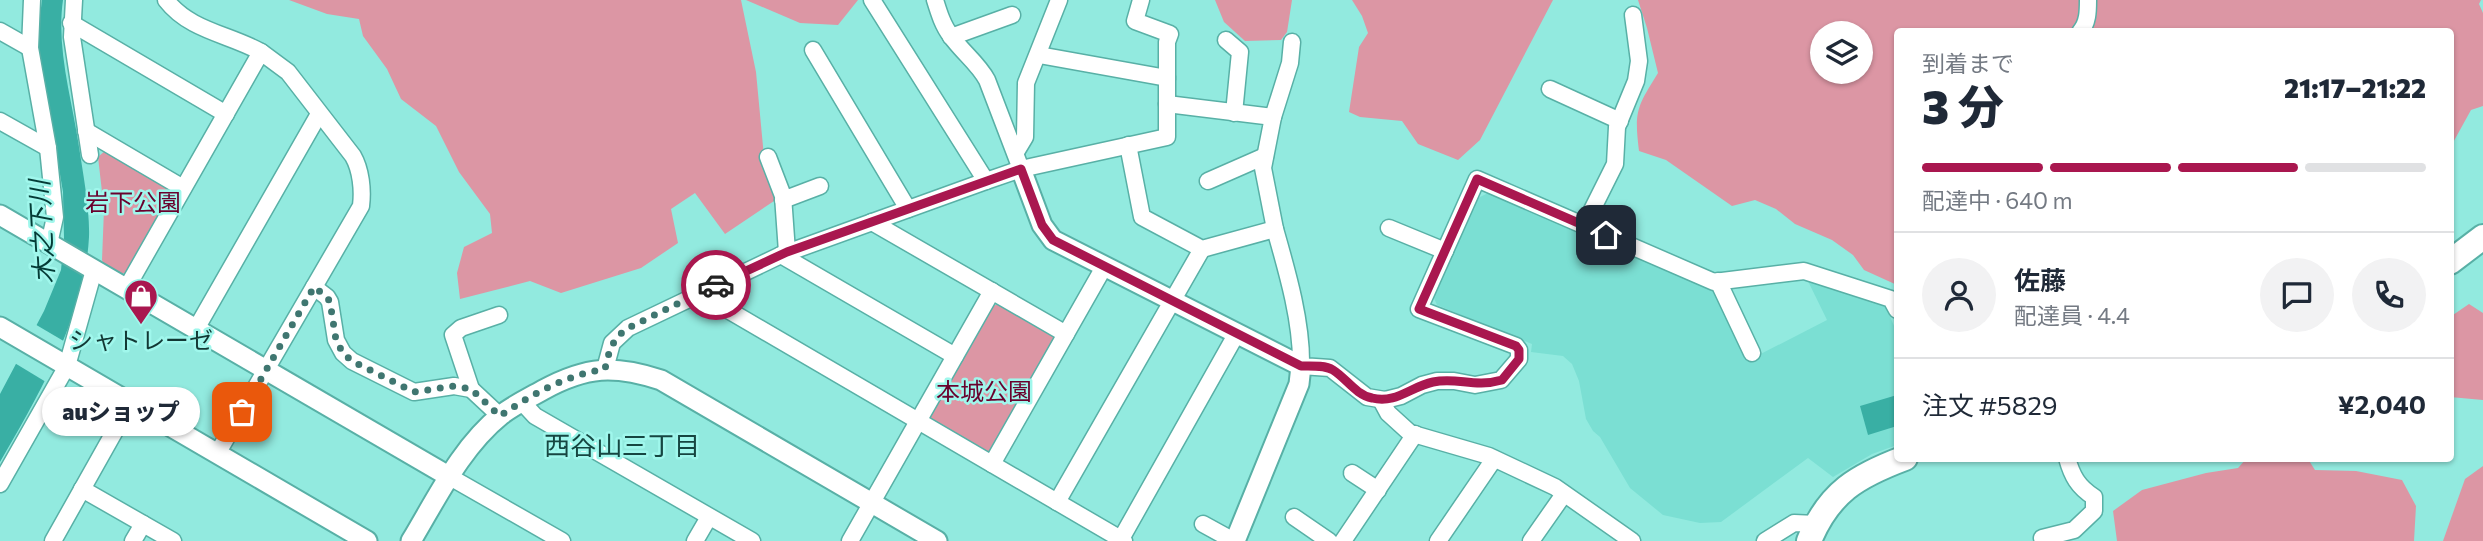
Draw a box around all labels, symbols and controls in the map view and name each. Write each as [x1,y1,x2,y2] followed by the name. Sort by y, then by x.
[1810,21,1873,84] map controls
[1810,21,1873,84] button: layers
[1922,49,2014,77] text: 到着まで
[2284,72,2426,103] text: 21:17–21:22
[1922,77,2004,133] text: 3 分
[22,176,59,285] water label: 木之下川
[1922,186,2072,214] text: 配達中 · 640 m
[85,187,181,216] park label: 岩下公園
[1576,205,1636,265] pin
[1587,216,1625,254] icon: home
[681,250,751,320] courier
[1922,258,1996,332] button: person
[2260,258,2334,332] button: chat
[2352,258,2426,332] button: phone
[2014,264,2066,295] text: 佐藤
[697,266,735,304] icon: car
[122,277,160,326] shop icon: シャトレーゼ
[2014,301,2130,329] text: 配達員 · 4.4
[69,325,213,354] place label: シャトレーゼ
[936,376,1032,405] park label: 本城公園
[212,382,272,442] pin
[42,388,200,436] callout: auショップ
[2338,388,2426,419] text: ¥2,040
[1922,389,2058,420] text: 注文 #5829
[223,393,261,431] icon: bag
[62,397,180,425] text: auショップ
[544,429,700,460] district label: 西谷山三丁目

